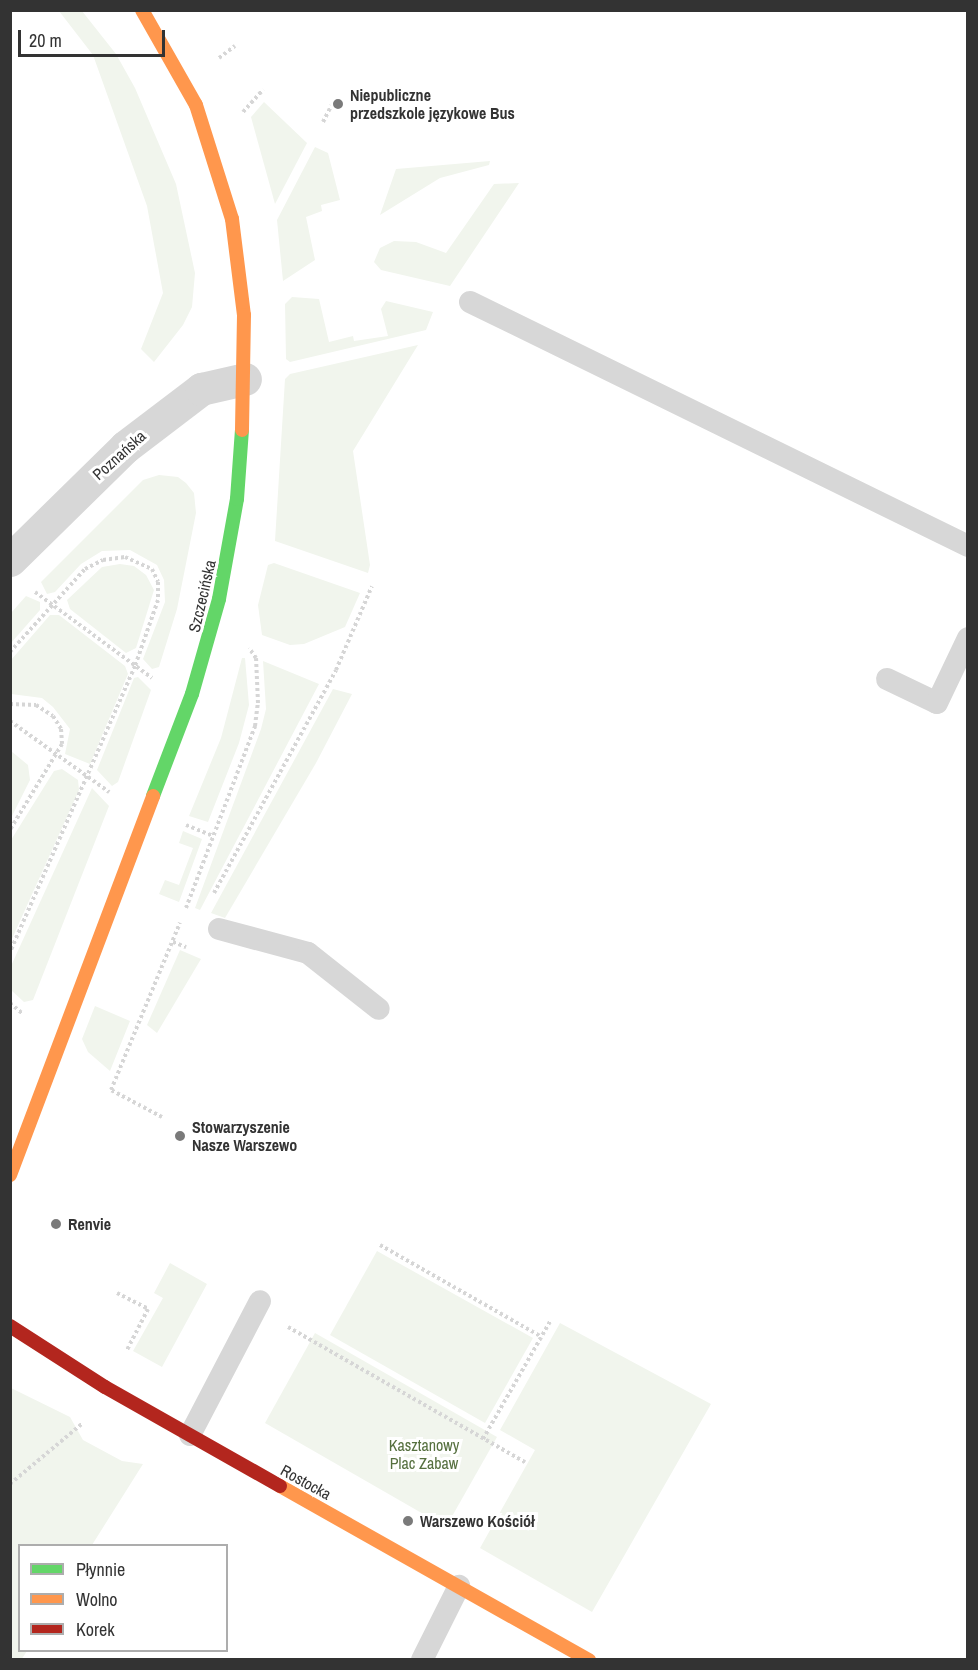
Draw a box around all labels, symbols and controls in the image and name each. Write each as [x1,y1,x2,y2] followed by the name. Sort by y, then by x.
[21,18,168,56] scale bar
[29,28,62,53] text: 20 m
[350,85,515,123] place label: Niepubliczne przedszkole językowe Bus
[331,97,345,111] marker: Niepubliczne przedszkole językowe Bus
[88,426,150,484] street label: Poznańska
[184,558,220,634] street label: Szczecińska
[192,1117,297,1155] place label: Stowarzyszenie Nasze Warszewo
[173,1129,187,1143] marker: Stowarzyszenie Nasze Warszewo
[68,1214,111,1234] place label: Renvie
[49,1217,63,1231] marker: Renvie
[389,1435,459,1473] park label: Kasztanowy Plac Zabaw
[277,1460,335,1504] street label: Rostocka
[420,1511,535,1531] place label: Warszewo Kościół
[401,1514,415,1528] marker: Warszewo Kościół
[18,1544,228,1652] legend
[76,1557,125,1582] text: Płynnie
[76,1587,118,1612] text: Wolno
[76,1617,115,1642] text: Korek

